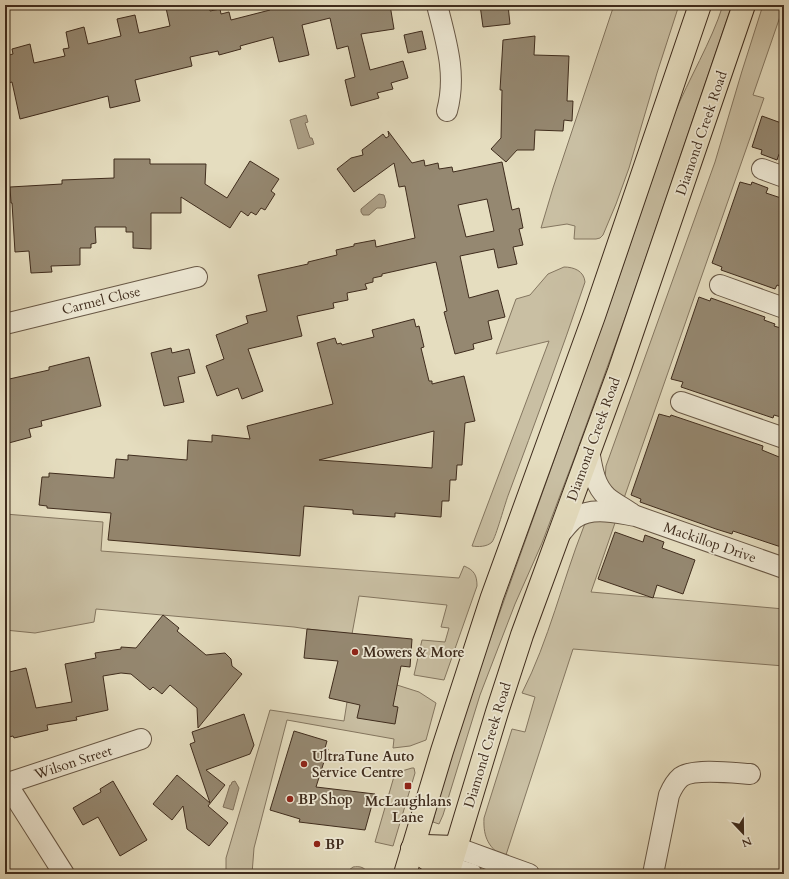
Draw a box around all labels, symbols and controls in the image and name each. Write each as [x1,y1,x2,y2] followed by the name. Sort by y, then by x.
[671,68,732,198] street label: Diamond Creek Road
[60,282,142,319] street label: Carmel Close
[562,374,625,504] street label: Diamond Creek Road
[661,518,759,567] street label: Mackillop Drive
[363,643,464,662] place label: Mowers & More
[350,647,360,657] marker: Mowers & More
[459,679,516,810] street label: Diamond Creek Road
[31,741,115,784] street label: Wilson Street
[312,747,414,782] place label: UltraTune Auto Service Centre
[299,759,309,769] marker: UltraTune Auto Service Centre
[403,781,413,791] marker: McLaughlans Lane
[298,790,353,809] place label: BP Shop
[365,792,451,827] place label: McLaughlans Lane
[285,794,295,804] marker: BP Shop
[723,813,763,853] north arrow
[739,833,754,851] text: N
[325,835,344,854] place label: BP
[312,839,322,849] marker: BP

